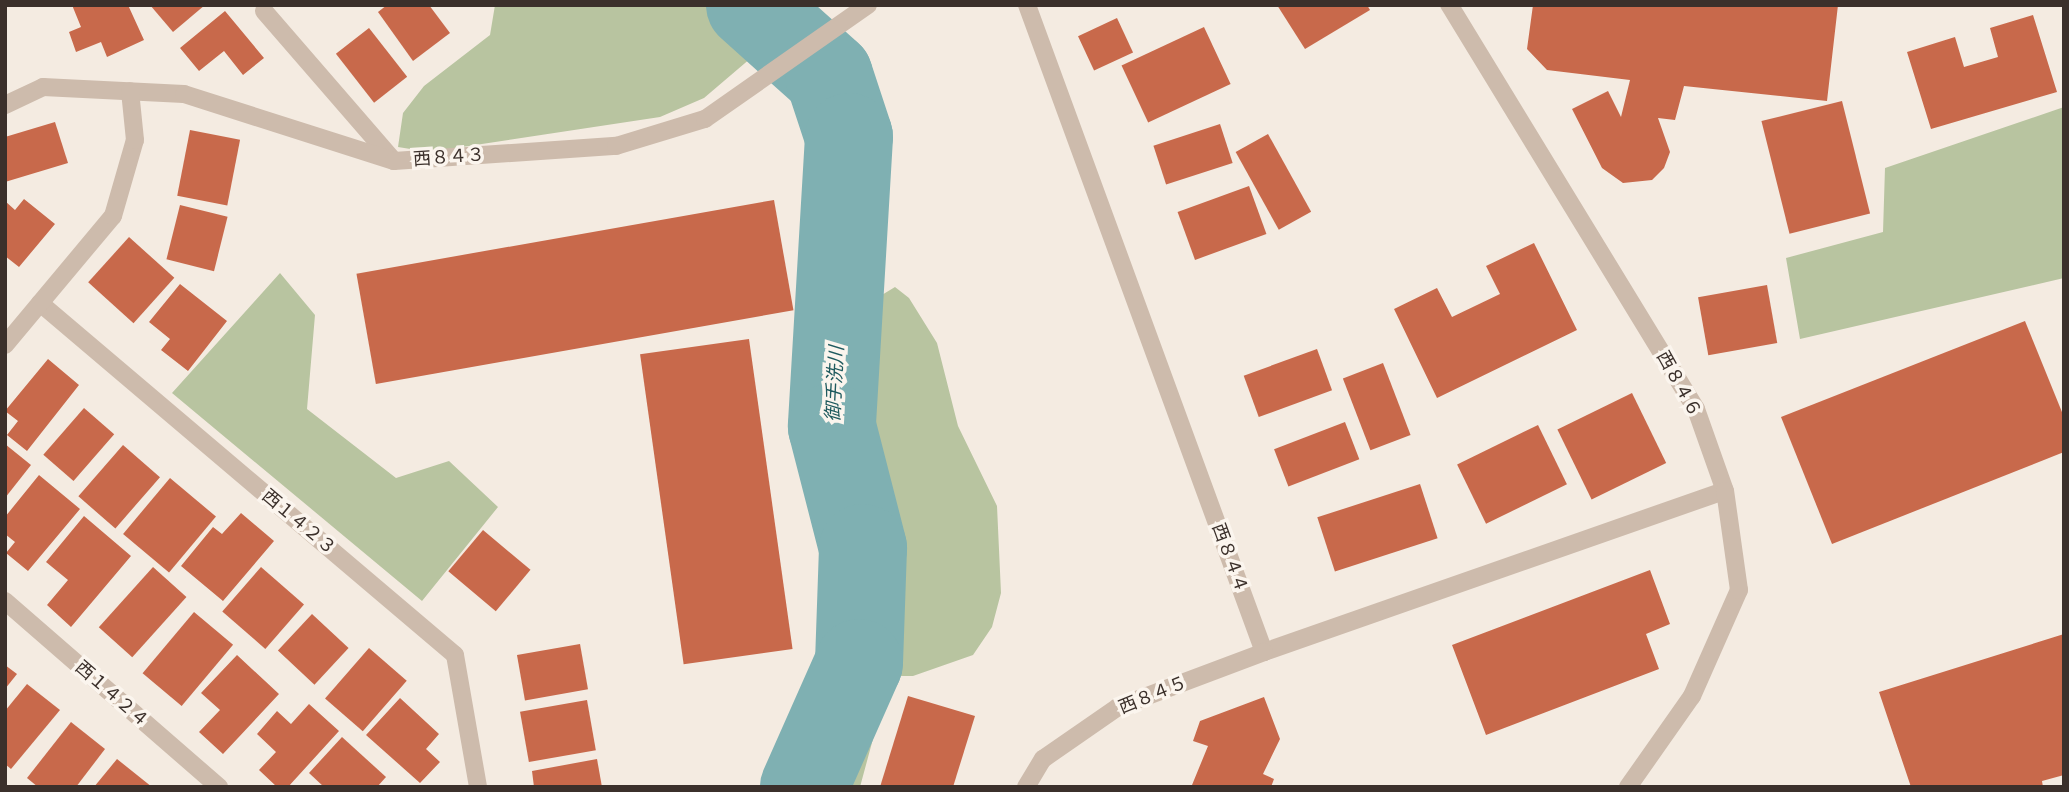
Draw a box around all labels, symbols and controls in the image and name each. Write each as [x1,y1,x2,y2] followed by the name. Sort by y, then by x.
[412,144,486,170] street label: 西８４３
[822,345,848,423] water label: 御手洗川
[1652,347,1706,421] street label: 西８４６
[258,485,340,559] street label: 西１４２３
[1208,520,1252,596] street label: 西８４４
[71,656,153,732] street label: 西１４２４
[1116,672,1190,718] street label: 西８４５

